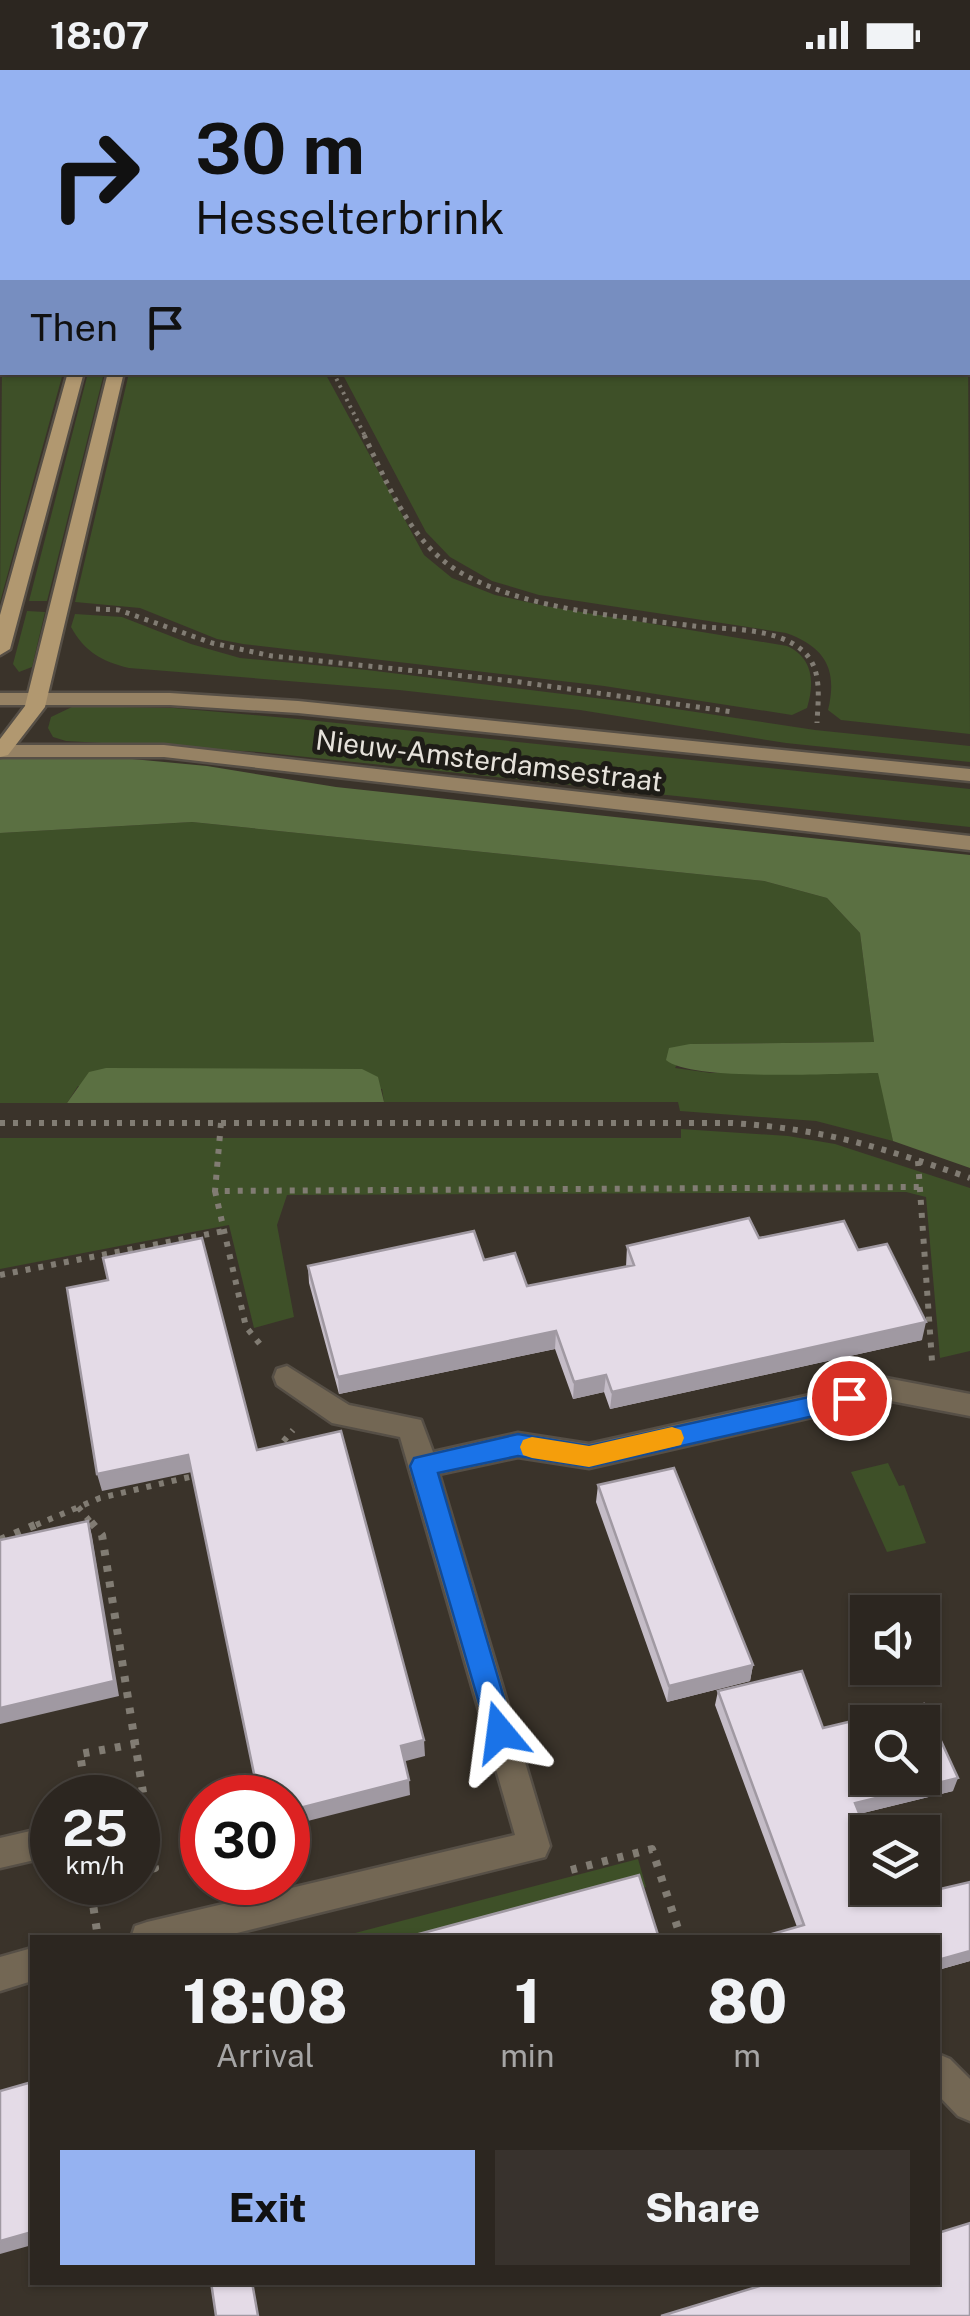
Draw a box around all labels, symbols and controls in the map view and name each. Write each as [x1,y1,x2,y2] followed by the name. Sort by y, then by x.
[50,13,150,58] text: 18:07
[195,107,365,190] text: 30 m
[30,110,160,240] icon: right
[195,191,504,244] text: Hesselterbrink
[138,300,193,355] icon: arrive
[30,305,118,350] text: Then
[314,722,664,798] street label: Nieuw-Amsterdamsestraat
[807,1356,892,1441] pin
[822,1371,877,1426] icon: arrive
[850,1595,940,1905] map controls
[850,1595,940,1685] button: sound
[448,1680,552,1784] position arrow
[850,1705,940,1795] button: search
[180,1775,310,1905] speed limit sign: 30
[62,1798,128,1857] text: 25
[850,1815,940,1905] button: layers
[66,1850,124,1880] text: km/h
[183,1966,348,2037] text: 18:08
[514,1966,540,2037] text: 1
[707,1966,787,2037] text: 80
[216,2037,314,2074] text: Arrival
[500,2037,554,2074] text: min
[733,2037,761,2074] text: m
[60,2150,475,2265] button: Exit
[495,2150,910,2265] button: Share

